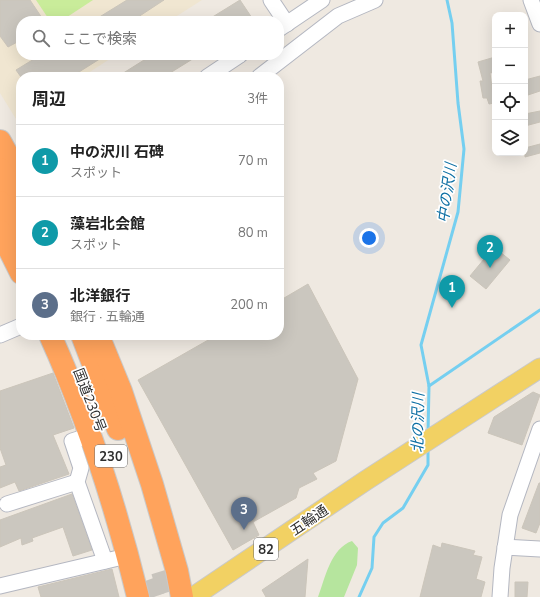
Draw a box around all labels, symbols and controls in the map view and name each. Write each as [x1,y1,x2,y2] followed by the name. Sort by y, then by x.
[492,12,528,156] map controls
[492,12,528,48] button: +
[16,16,284,60] search box
[30,27,52,49] icon: search
[62,29,137,49] text: ここで検索
[492,48,528,84] button: −
[492,84,528,120] button: locate
[32,88,66,111] text: 周辺
[247,90,268,108] text: 3件
[492,120,528,156] button: layers
[70,142,164,162] text: 中の沢川 石碑
[41,152,49,170] text: 1
[238,152,268,170] text: 70 m
[433,160,461,224] water label: 中の沢川
[70,164,122,182] text: スポット
[70,214,145,234] text: 藻岩北会館
[41,224,49,242] text: 2
[238,224,268,242] text: 80 m
[359,228,379,248] your location
[477,235,503,268] pin: 2
[70,236,122,254] text: スポット
[439,275,465,308] pin: 1
[70,286,130,306] text: 北洋銀行
[41,296,49,314] text: 3
[230,296,268,314] text: 200 m
[70,308,145,326] text: 銀行 · 五輪通
[69,365,110,435] street label: 国道230号
[407,391,429,453] water label: 北の沢川
[95,445,127,467] road number: 230
[231,497,257,530] pin: 3
[287,501,332,540] street label: 五輪通
[254,538,278,560] road number: 82

